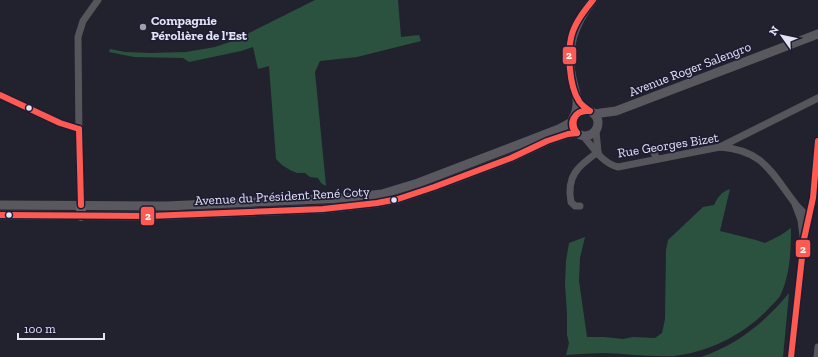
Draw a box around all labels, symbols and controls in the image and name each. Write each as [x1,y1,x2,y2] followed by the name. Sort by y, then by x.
[151,13,248,43] place label: Compagnie Pérolière de l'Est
[762,16,802,56] north arrow
[138,22,148,32] marker: Compagnie Pérolière de l'Est
[766,23,782,38] text: N
[627,39,753,99] street label: Avenue Roger Salengro
[562,46,577,65] line badge: 2
[566,49,572,62] text: 2
[24,103,34,113] unlabelled marker
[616,130,720,160] street label: Rue Georges Bizet
[194,184,370,208] street label: Avenue du Président René Coty
[389,195,399,205] unlabelled marker
[140,206,155,226] line badge: 2
[4,210,14,220] unlabelled marker
[145,210,151,223] text: 2
[795,239,811,258] line badge: 2
[800,243,806,256] text: 2
[18,315,104,341] scale bar
[24,322,56,336] text: 100 m

